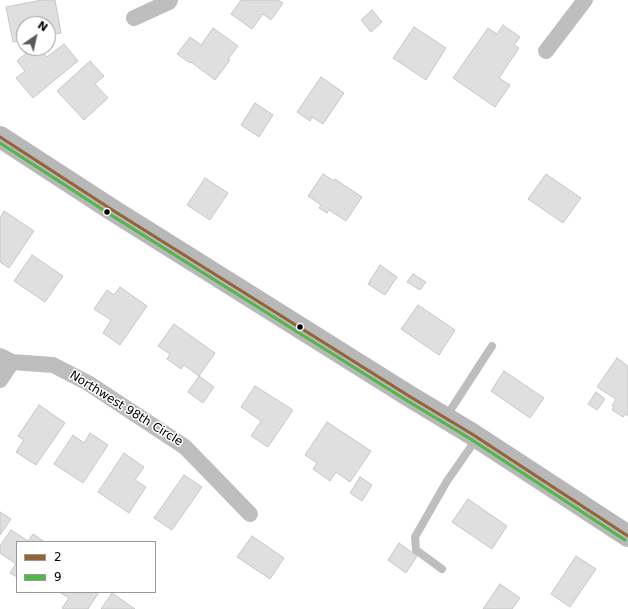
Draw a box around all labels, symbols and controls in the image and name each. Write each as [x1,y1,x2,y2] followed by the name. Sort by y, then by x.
[16,16,56,56] north arrow
[35,18,50,34] text: N
[102,207,112,217] unlabelled marker
[295,322,305,332] unlabelled marker
[67,368,185,450] street label: Northwest 98th Circle
[16,541,156,593] legend
[54,550,62,564] text: 2
[54,570,62,584] text: 9

